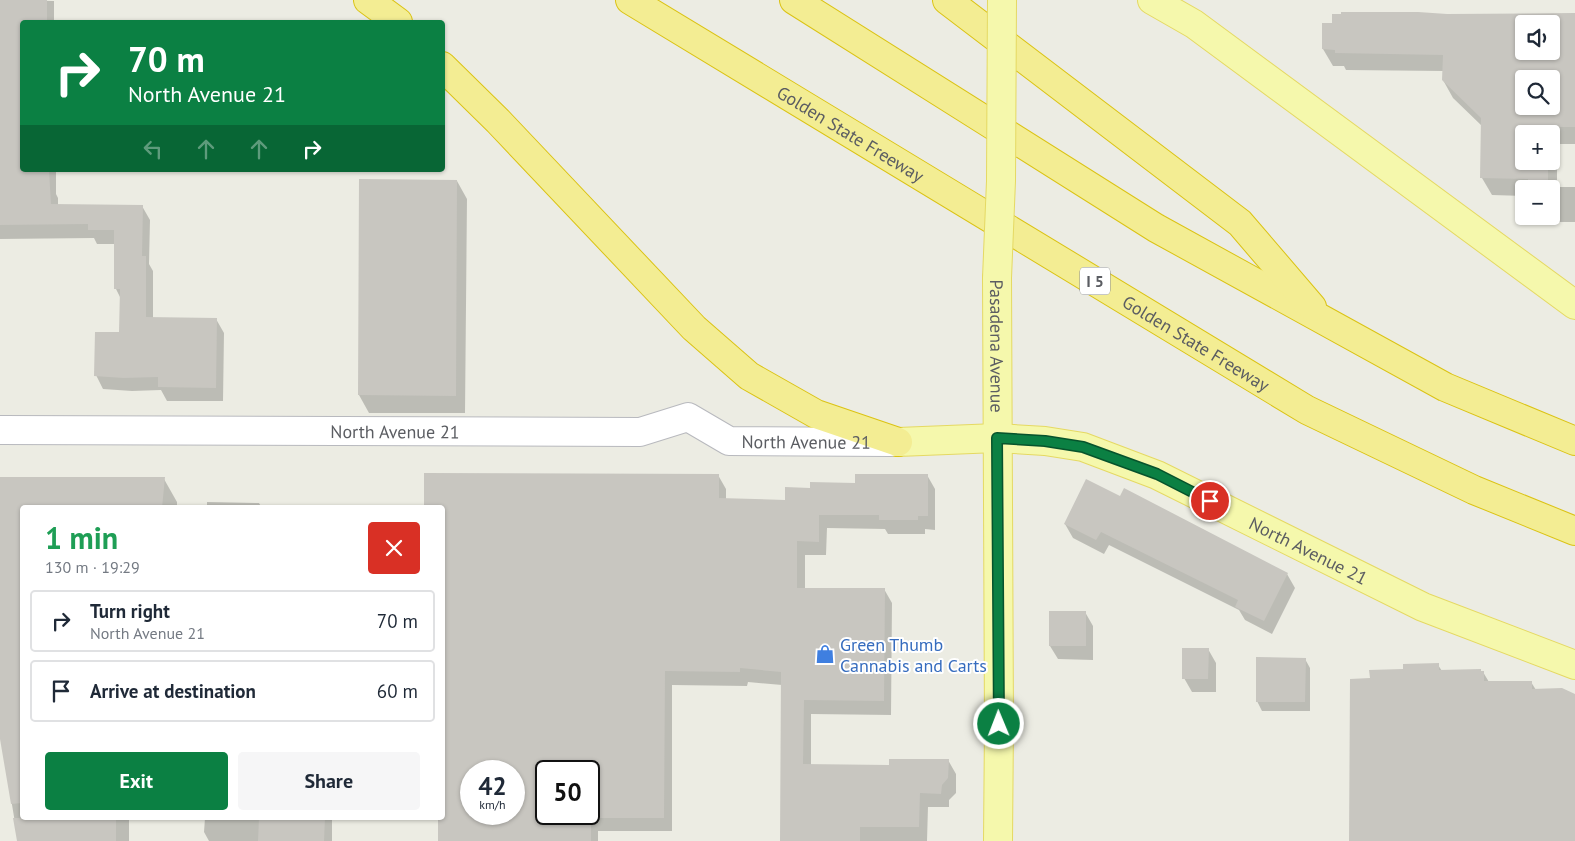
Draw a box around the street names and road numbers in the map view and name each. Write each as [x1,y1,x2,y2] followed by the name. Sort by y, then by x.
[773,80,929,187] street label: Golden State Freeway
[1080,268,1110,294] road number: I 5
[986,279,1009,413] street label: Pasadena Avenue
[1119,290,1275,397] street label: Golden State Freeway
[330,420,460,443] street label: North Avenue 21
[741,430,871,453] street label: North Avenue 21
[1246,511,1372,589] street label: North Avenue 21

